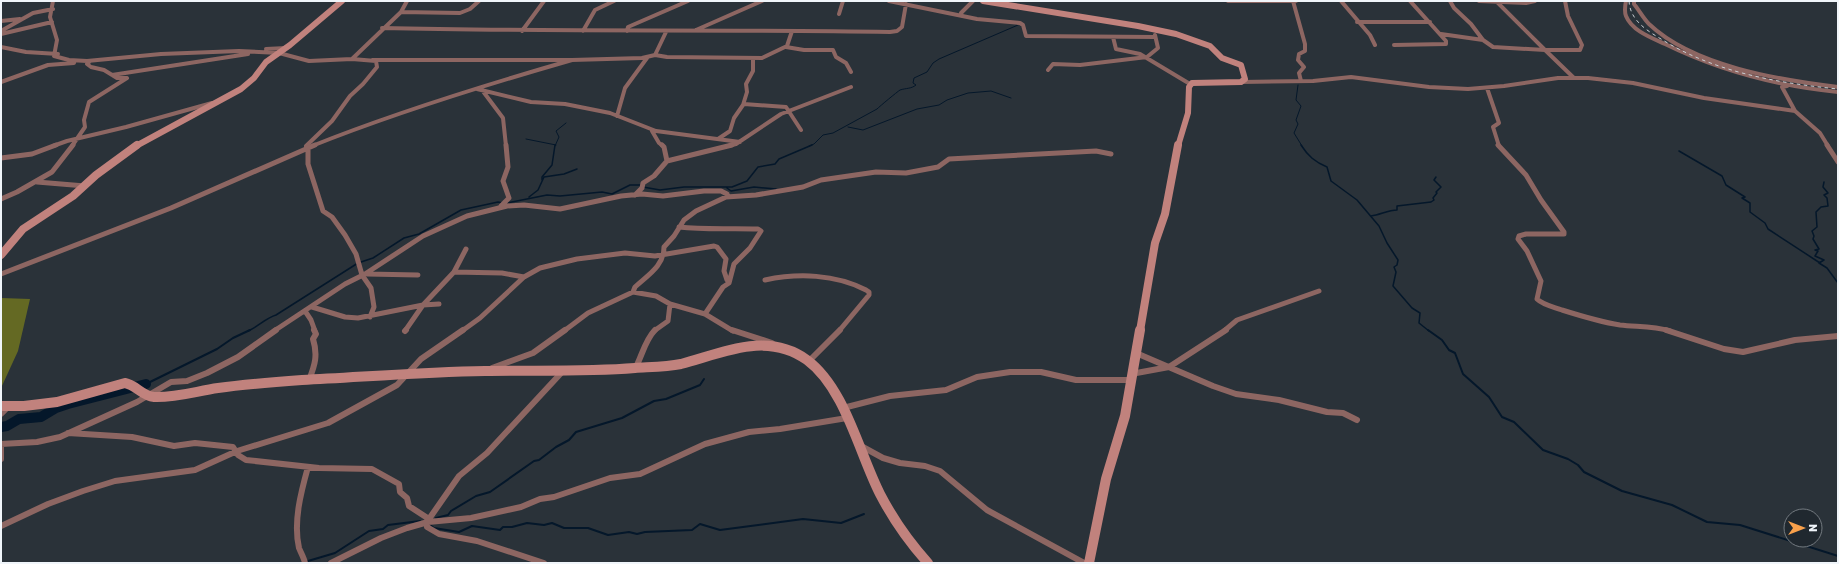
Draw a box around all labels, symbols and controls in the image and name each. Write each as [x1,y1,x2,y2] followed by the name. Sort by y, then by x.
[1783,508,1823,548] north arrow
[1806,524,1819,532] text: N

